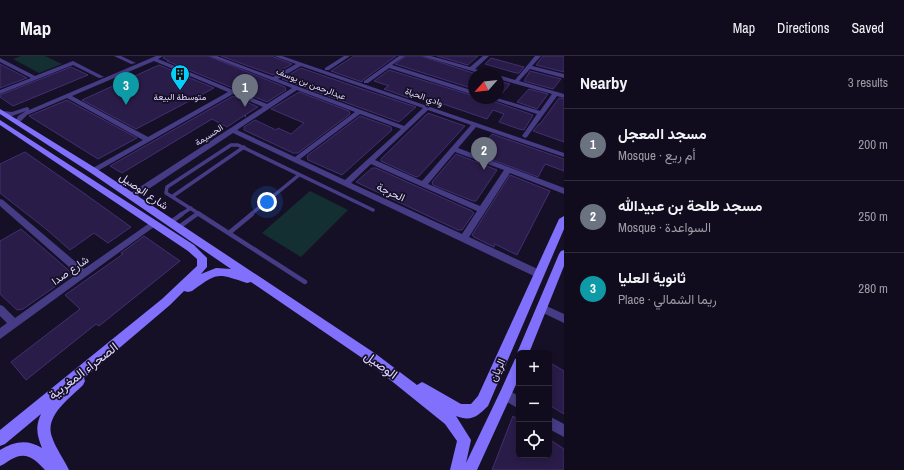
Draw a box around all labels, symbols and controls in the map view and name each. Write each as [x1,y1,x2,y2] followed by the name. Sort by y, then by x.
[20,15,51,41] text: Map
[733,19,755,37] text: Map
[777,19,829,37] text: Directions
[851,19,884,37] text: Saved
[169,63,191,91] building icon: متوسطة البيعة
[274,65,348,103] street label: عبدالرحمن بن يوسف
[468,68,504,104] north arrow
[580,71,627,94] text: Nearby
[113,72,139,105] pin: 3
[232,74,258,107] pin: 1
[848,74,888,91] text: 3 results
[403,85,445,110] street label: وادي الحياة
[154,91,207,103] place label: متوسطة البيعة
[193,121,225,149] street label: الحسيمة
[618,123,707,144] text: مسجد المعجل
[590,136,596,153] text: 1
[858,136,888,153] text: 200 m
[471,137,497,170] pin: 2
[618,147,696,164] text: Mosque · أم ريع
[116,169,171,214] street label: شارع الوصيل
[375,179,407,205] street label: الحرجة
[257,192,277,212] your location
[618,195,762,216] text: مسجد طلحة بن عبيدالله
[590,208,596,225] text: 2
[858,208,888,225] text: 250 m
[618,219,711,236] text: Mosque · السواعدة
[49,252,92,289] street label: شارع صدا
[618,267,686,288] text: ثانوية العليا
[590,280,596,297] text: 3
[858,280,888,297] text: 280 m
[618,291,717,308] text: Place · ريما الشمالي
[45,338,121,404] street label: الصحراء المغربية
[361,347,401,383] street label: الوصيل
[516,350,552,458] map controls
[516,350,552,386] button: +
[486,356,508,384] street label: الريان
[516,386,552,422] button: −
[516,422,552,458] button: locate

